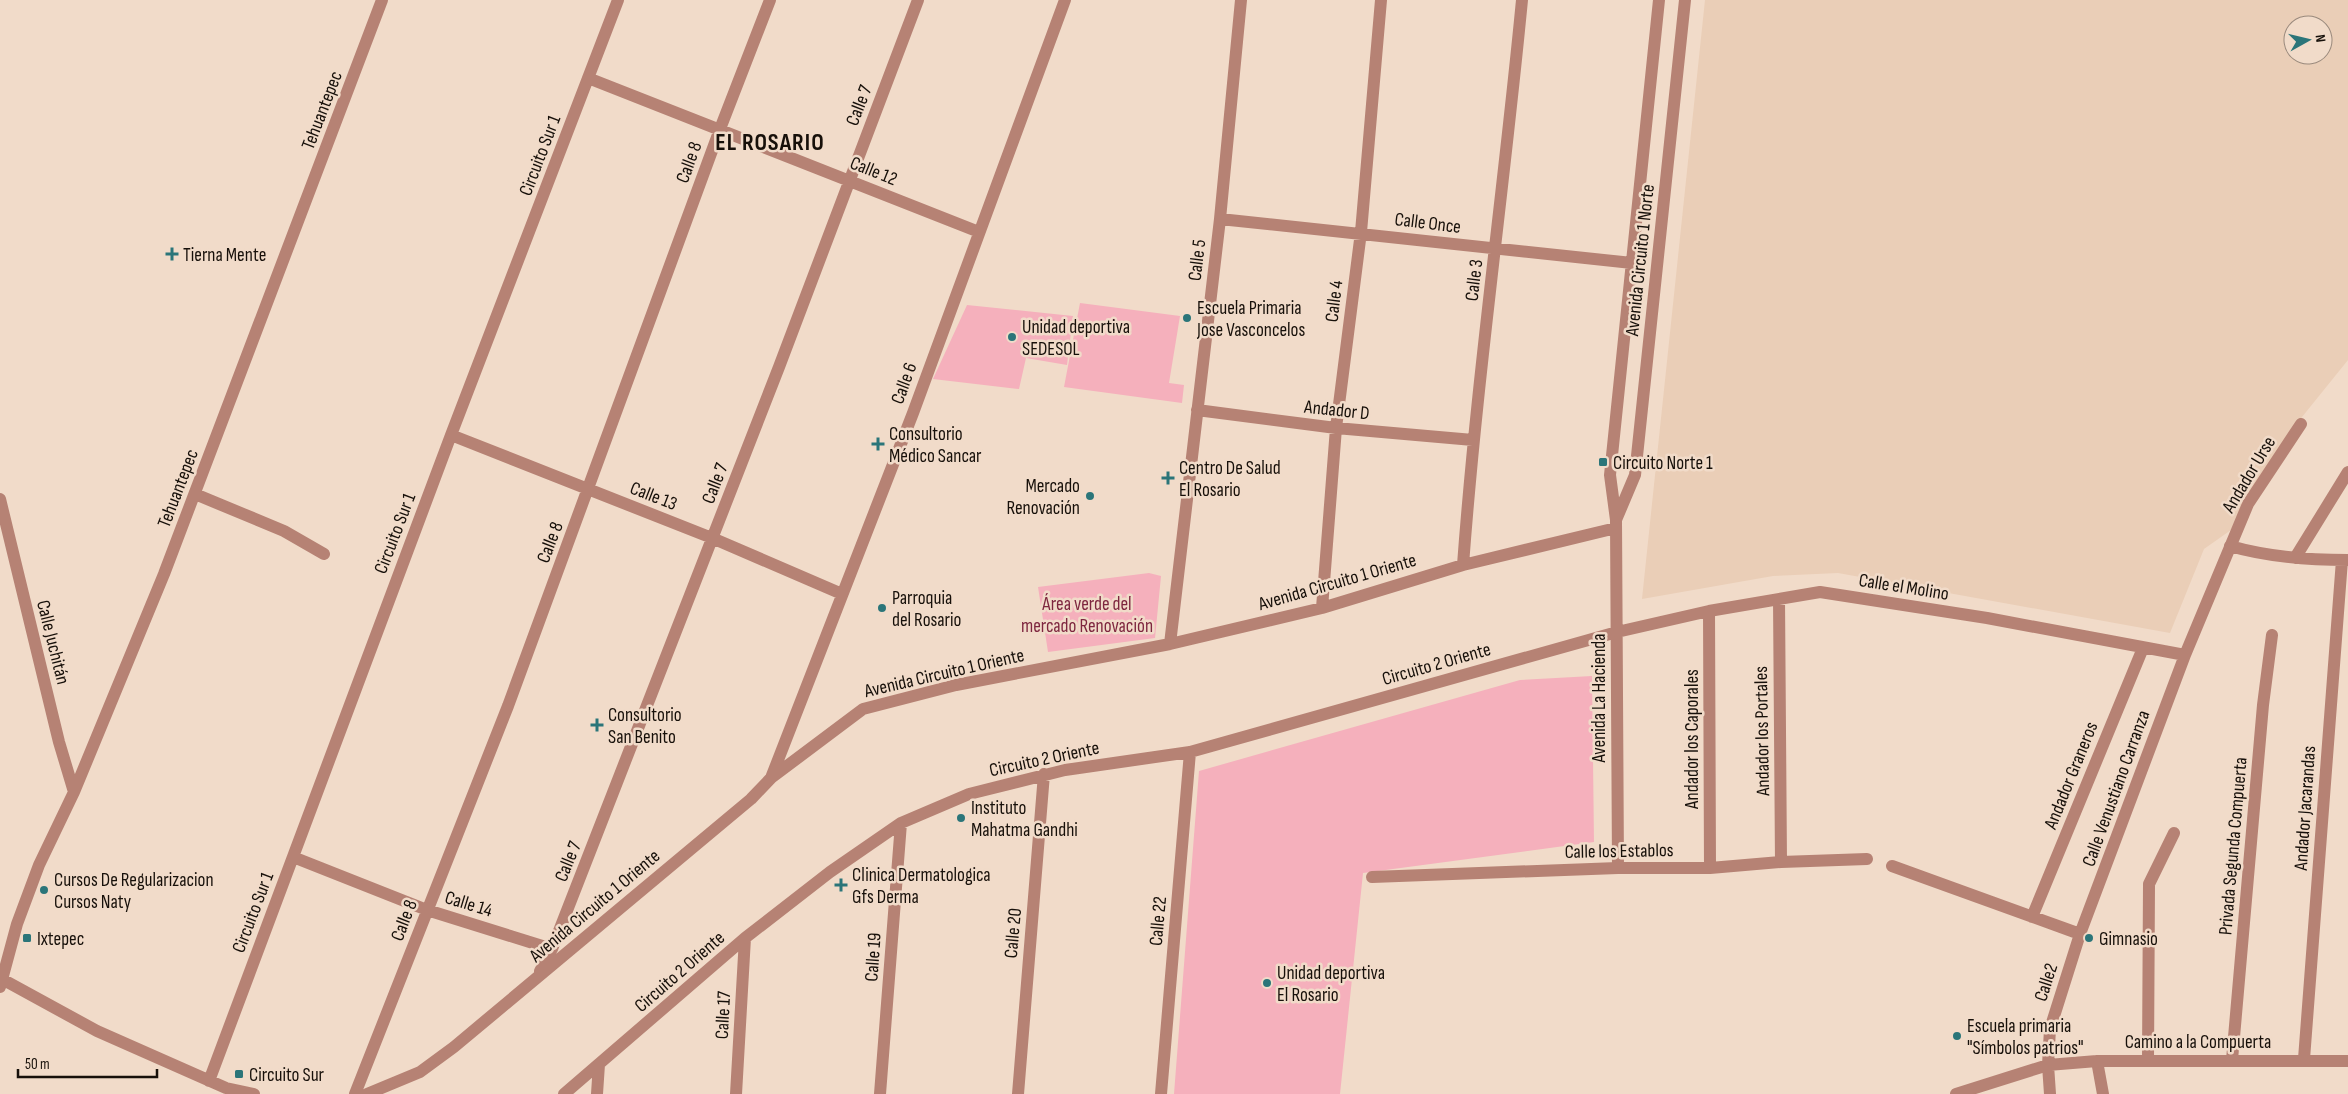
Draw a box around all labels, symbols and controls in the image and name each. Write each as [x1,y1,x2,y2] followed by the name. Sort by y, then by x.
[2283,15,2333,65] north arrow
[2311,33,2329,43] text: N
[297,68,348,153] street label: Tehuantepec
[841,82,878,129] street label: Calle 7
[514,112,566,199] street label: Circuito Sur 1
[715,128,825,157] district label: EL ROSARIO
[671,139,707,186] street label: Calle 8
[847,152,900,191] street label: Calle 12
[1621,183,1660,338] street label: Avenida Circuito 1 Norte
[1393,208,1462,239] street label: Calle Once
[1184,238,1211,282] street label: Calle 5
[183,244,266,267] place label: Tierna Mente
[165,247,179,261] marker: Tierna Mente
[1461,258,1488,302] street label: Calle 3
[1321,279,1348,323] street label: Calle 4
[1196,297,1305,342] place label: Escuela Primaria Jose Vasconcelos
[1181,312,1193,324] marker: Escuela Primaria Jose Vasconcelos
[1022,316,1130,361] place label: Unidad deportiva SEDESOL
[1006,331,1018,343] marker: Unidad deportiva SEDESOL
[886,360,922,407] street label: Calle 6
[1302,396,1371,425] street label: Andador D
[889,423,982,468] place label: Consultorio Médico Sancar
[2217,432,2281,518] street label: Andador Urse
[871,437,885,451] marker: Consultorio Médico Sancar
[153,446,204,531] street label: Tehuantepec
[1613,452,1713,475] place label: Circuito Norte 1
[1597,456,1609,468] marker: Circuito Norte 1
[1179,457,1281,502] place label: Centro De Salud El Rosario
[697,460,734,507] street label: Calle 7
[1161,471,1175,485] marker: Centro De Salud El Rosario
[1006,475,1080,520] place label: Mercado Renovación
[627,477,680,516] street label: Calle 13
[369,490,421,577] street label: Circuito Sur 1
[1084,490,1096,502] marker: Mercado Renovación
[532,519,569,566] street label: Calle 8
[1255,549,1419,616] street label: Avenida Circuito 1 Oriente
[1857,569,1950,606] street label: Calle el Molino
[892,587,961,632] place label: Parroquia del Rosario
[1021,593,1153,638] park label: Área verde del mercado Renovación
[31,598,74,687] street label: Calle Juchitán
[876,602,888,614] marker: Parroquia del Rosario
[1588,633,1611,764] street label: Avenida La Hacienda
[1379,638,1493,691] street label: Circuito 2 Oriente
[861,644,1027,703] street label: Avenida Circuito 1 Oriente
[1750,666,1775,797] street label: Andador los Portales
[1681,669,1704,810] street label: Andador los Caporales
[608,704,682,749] place label: Consultorio San Benito
[2077,707,2155,870] street label: Calle Venustiano Carranza
[590,718,604,732] marker: Consultorio San Benito
[2039,718,2103,834] street label: Andador Graneros
[987,737,1101,782] street label: Circuito 2 Oriente
[2290,745,2321,872] street label: Andador Jacarandas
[2214,756,2253,936] street label: Privada Segunda Compuerta
[971,797,1078,842] place label: Instituto Mahatma Gandhi
[955,812,967,824] marker: Instituto Mahatma Gandhi
[550,838,587,885] street label: Calle 7
[1564,839,1674,864] street label: Calle los Establos
[524,845,665,968] street label: Avenida Circuito 1 Oriente
[852,864,991,909] place label: Clinica Dermatologica Gfs Derma
[54,869,214,914] place label: Cursos De Regularizacion Cursos Naty
[227,869,279,956] street label: Circuito Sur 1
[834,878,848,892] marker: Clinica Dermatologica Gfs Derma
[38,884,50,896] marker: Cursos De Regularizacion Cursos Naty
[442,886,495,923] street label: Calle 14
[1145,895,1172,947] street label: Calle 22
[386,897,423,944] street label: Calle 8
[1000,907,1027,959] street label: Calle 20
[630,927,730,1018] street label: Circuito 2 Oriente
[37,928,84,951] place label: Ixtepec
[2099,928,2158,951] place label: Gimnasio
[21,932,33,944] marker: Ixtepec
[860,932,887,982] street label: Calle 19
[2083,932,2095,944] marker: Gimnasio
[2030,960,2063,1004] street label: Calle2
[1277,962,1385,1007] place label: Unidad deportiva El Rosario
[1261,977,1273,989] marker: Unidad deportiva El Rosario
[711,990,736,1040] street label: Calle 17
[1967,1015,2084,1060] place label: Escuela primaria "Símbolos patrios"
[1951,1030,1963,1042] marker: Escuela primaria "Símbolos patrios"
[2125,1031,2271,1054] street label: Camino a la Compuerta
[18,1046,156,1078] scale bar
[25,1055,50,1074] text: 50 m
[249,1064,325,1087] place label: Circuito Sur
[233,1068,245,1080] marker: Circuito Sur

